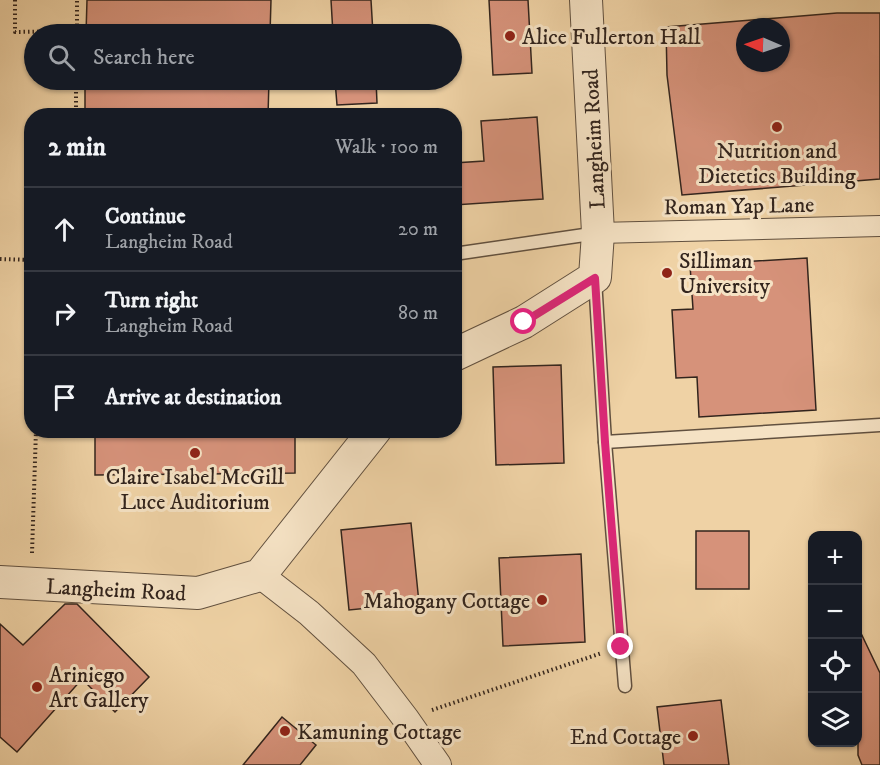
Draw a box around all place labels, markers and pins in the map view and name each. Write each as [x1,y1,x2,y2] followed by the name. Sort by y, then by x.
[522,24,701,51] place label: Alice Fullerton Hall
[503,29,517,43] marker: Alice Fullerton Hall
[770,120,784,134] marker: Nutrition and Dietetics Building
[698,138,856,190] place label: Nutrition and Dietetics Building
[679,248,771,300] place label: Silliman University
[660,266,674,280] marker: Silliman University
[188,446,202,460] marker: Claire Isabel McGill Luce Auditorium
[106,464,285,516] place label: Claire Isabel McGill Luce Auditorium
[363,588,530,615] place label: Mahogany Cottage
[535,593,549,607] marker: Mahogany Cottage
[49,662,149,714] place label: Ariniego Art Gallery
[30,680,44,694] marker: Ariniego Art Gallery
[297,719,462,746] place label: Kamuning Cottage
[278,724,292,738] marker: Kamuning Cottage
[570,724,681,751] place label: End Cottage
[686,729,700,743] marker: End Cottage

